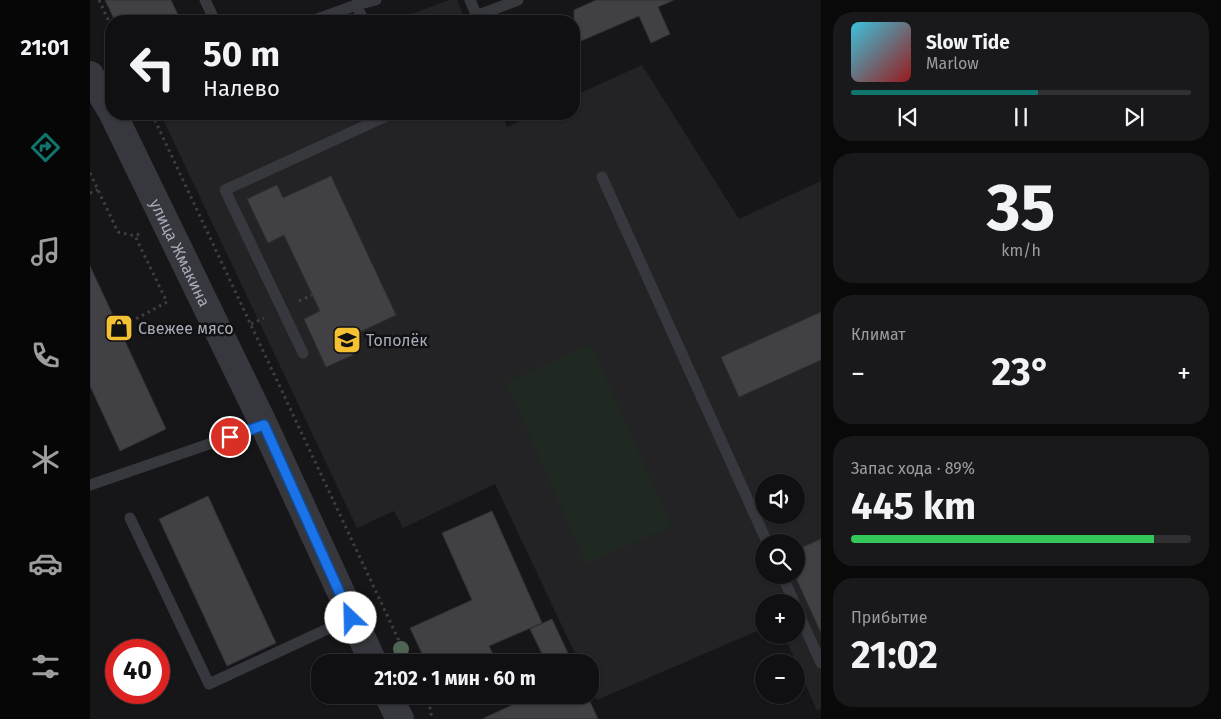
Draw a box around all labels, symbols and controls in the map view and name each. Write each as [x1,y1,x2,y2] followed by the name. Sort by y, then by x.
[926,31,1010,54] text: Slow Tide
[203,33,280,75] text: 50 m
[21,34,69,61] text: 21:01
[120,35,185,100] icon: left
[926,54,979,73] text: Marlow
[203,75,280,102] text: Налево
[894,103,922,131] icon: previous
[1007,103,1035,131] icon: pause
[1120,103,1148,131] icon: next
[28,130,63,165] icon: directions
[987,169,1055,247] text: 35
[146,196,214,310] street label: улица Жмакина
[28,234,63,269] icon: music
[1001,241,1041,260] text: km/h
[104,313,134,343] shop icon: Свежее мясо
[138,319,234,338] place label: Свежее мясо
[332,325,362,355] school or university icon: Тополёк
[851,325,906,344] text: Климат
[366,331,428,350] place label: Тополёк
[28,338,63,373] icon: phone
[992,349,1051,395] text: 23°
[851,357,865,390] text: −
[1177,357,1191,390] text: +
[209,416,251,458] pin
[216,423,244,451] icon: arrive
[28,442,63,477] icon: climate
[851,459,975,478] text: Запас хода · 89%
[755,474,805,704] map controls
[755,474,805,524] button: sound
[851,483,976,529] text: 445 km
[755,534,805,584] button: search
[28,546,63,581] icon: car
[324,591,376,643] position arrow
[755,594,805,644] button: +
[851,608,927,627] text: Прибытие
[851,632,938,678] text: 21:02
[105,639,170,704] speed limit sign: 40
[28,649,63,684] icon: filters
[755,654,805,704] button: −
[374,667,536,690] text: 21:02 · 1 мин · 60 m

